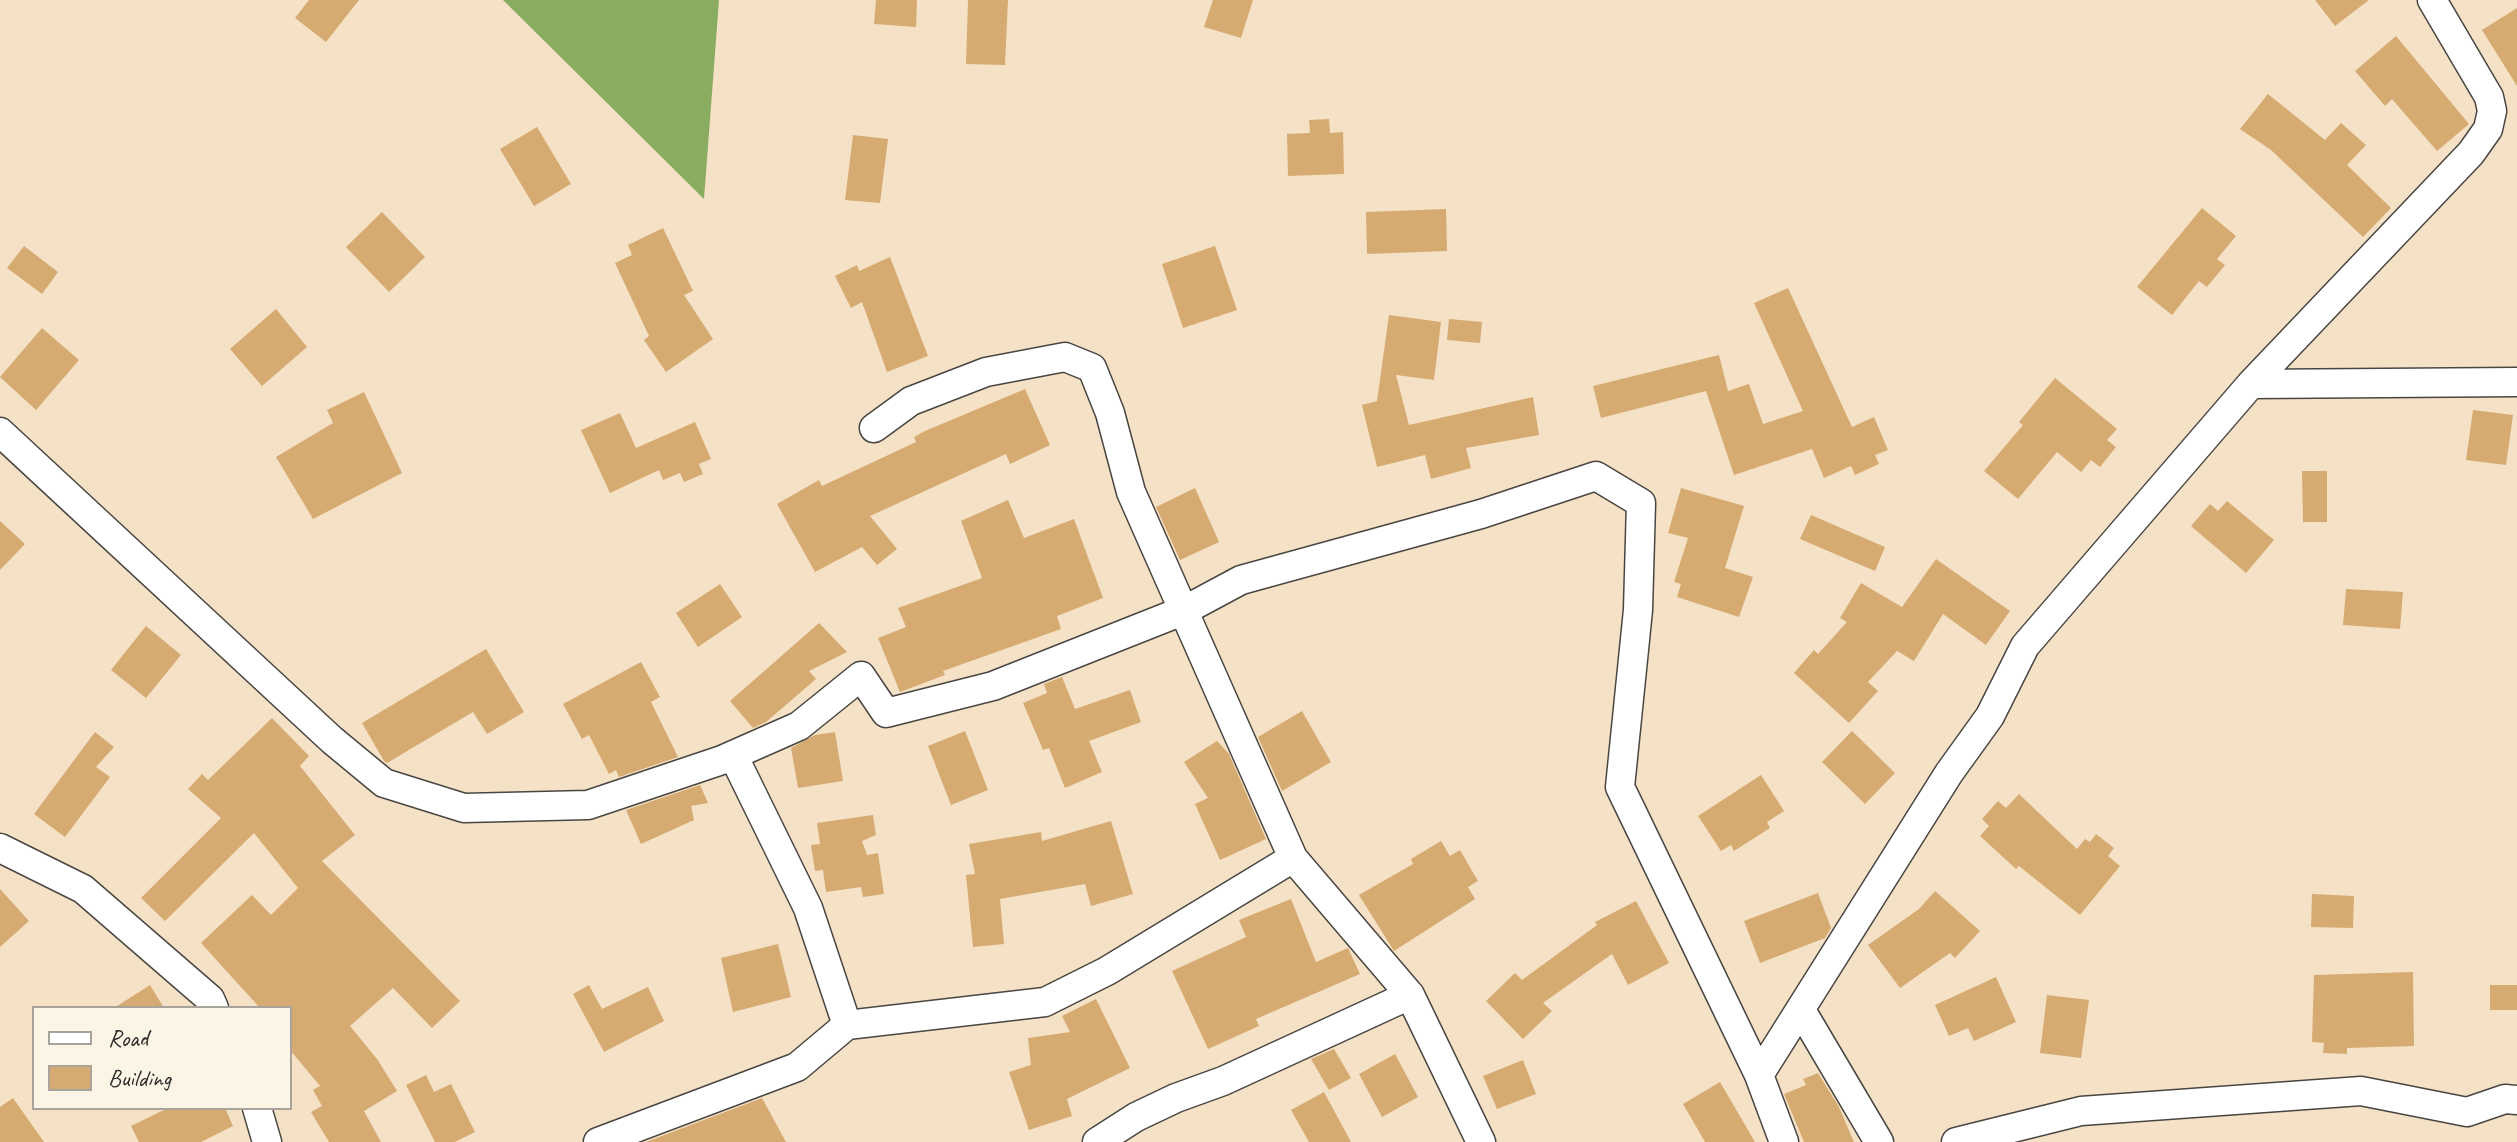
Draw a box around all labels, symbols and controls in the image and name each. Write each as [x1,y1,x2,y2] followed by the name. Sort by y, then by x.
[32,1006,292,1110] legend
[108,1023,148,1053] text: Road
[108,1063,171,1093] text: Building

